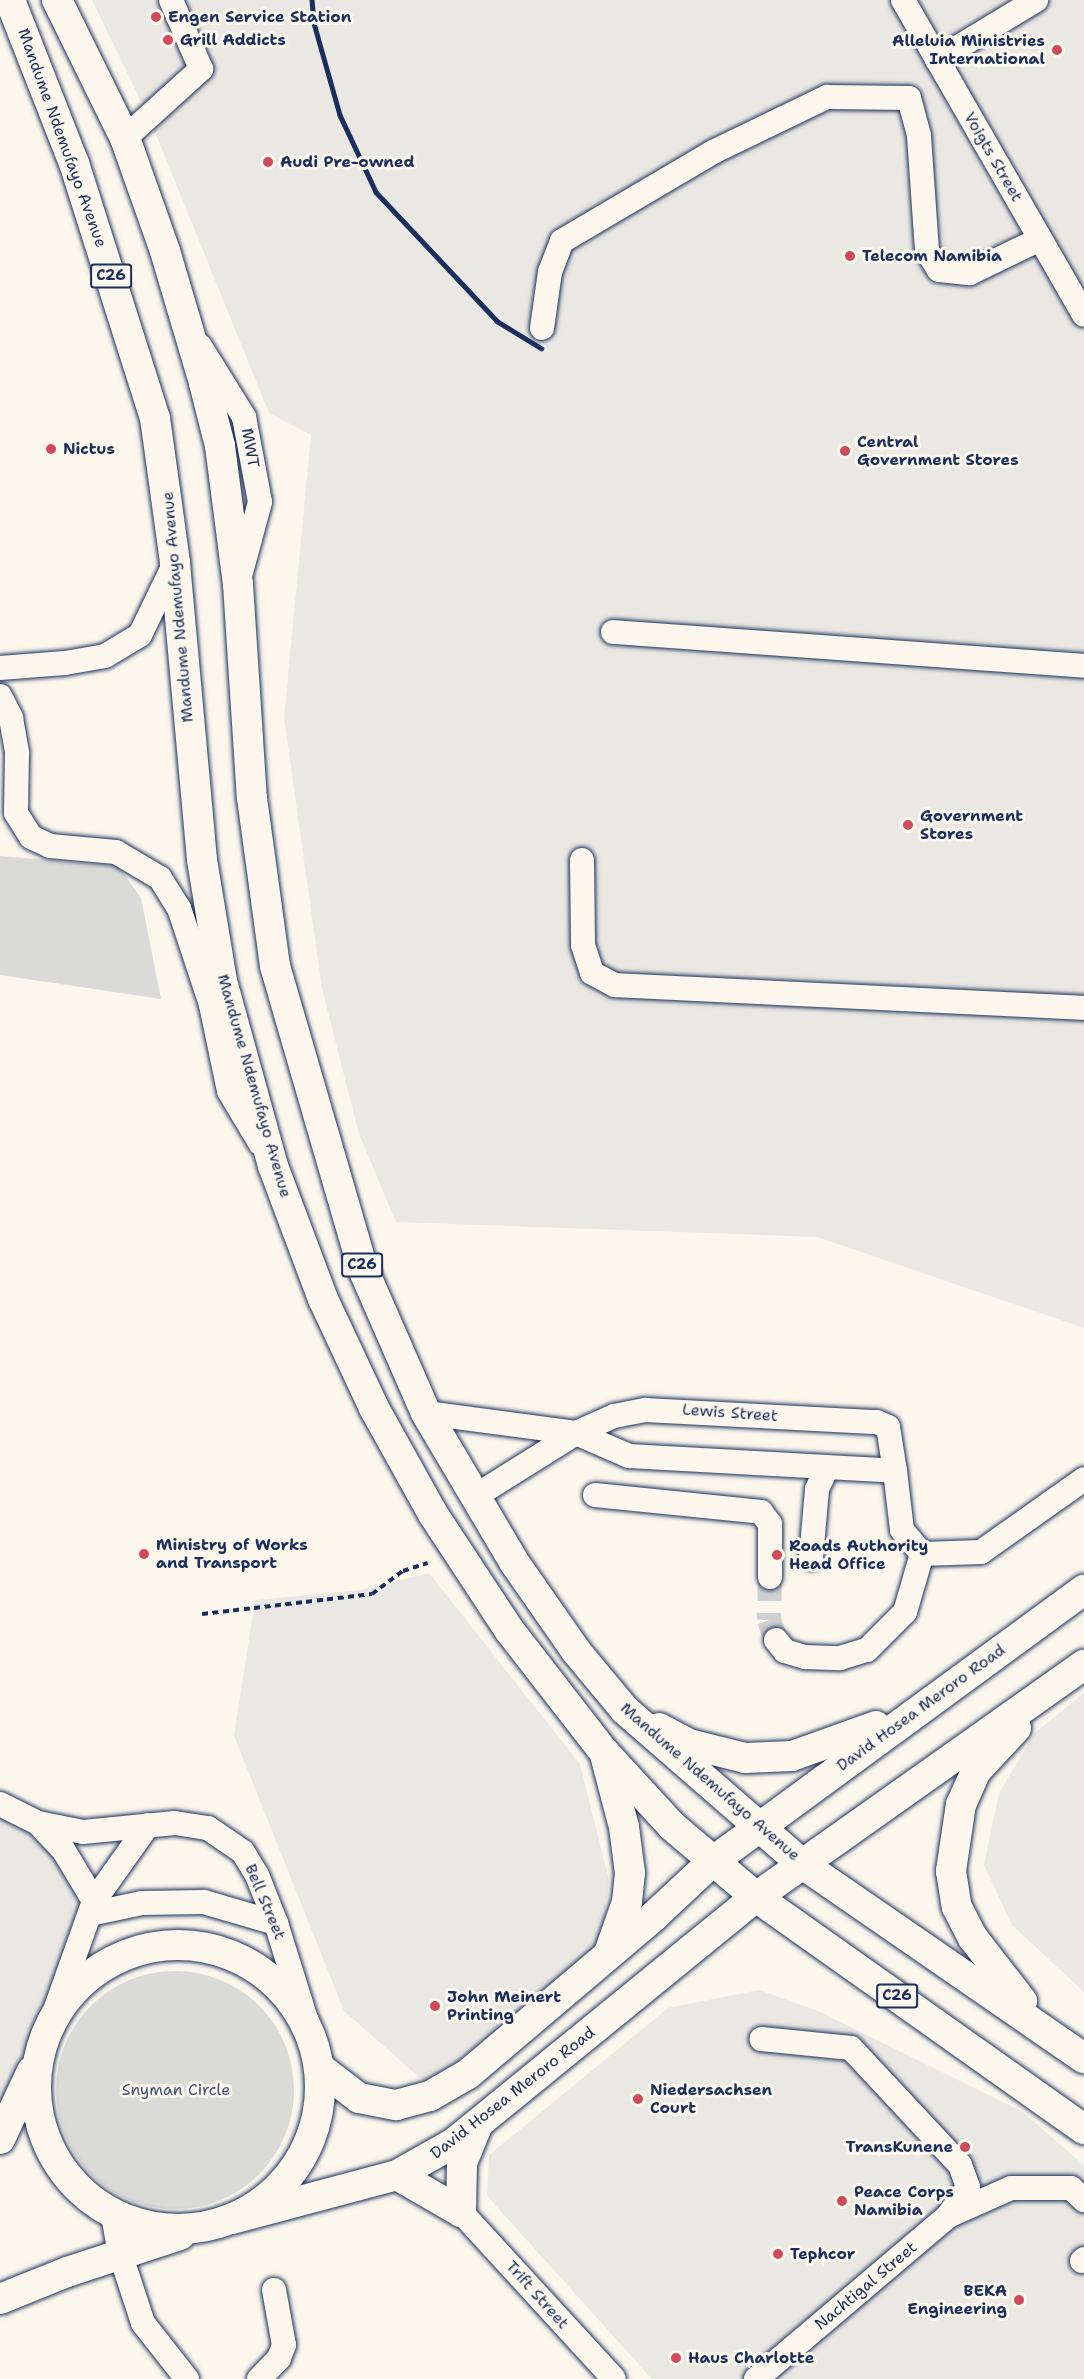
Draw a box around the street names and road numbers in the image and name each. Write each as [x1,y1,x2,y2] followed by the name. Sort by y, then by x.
[13,26,111,250] street label: Mandume Ndemufayo Avenue
[960,109,1026,205] street label: Voigts Street
[90,264,132,288] road number: C26
[237,427,263,469] street label: MWT
[158,491,198,723] street label: Mandume Ndemufayo Avenue
[213,972,295,1200] street label: Mandume Ndemufayo Avenue
[341,1253,383,1277] road number: C26
[682,1400,778,1426] street label: Lewis Street
[833,1640,1009,1776] street label: David Hosea Meroro Road
[616,1699,804,1865] street label: Mandume Ndemufayo Avenue
[240,1861,290,1943] street label: Bell Street
[876,1984,918,2008] road number: C26
[427,2023,599,2163] street label: David Hosea Meroro Road
[811,2238,921,2334] street label: Nachtigal Street
[501,2257,573,2333] street label: Trift Street

